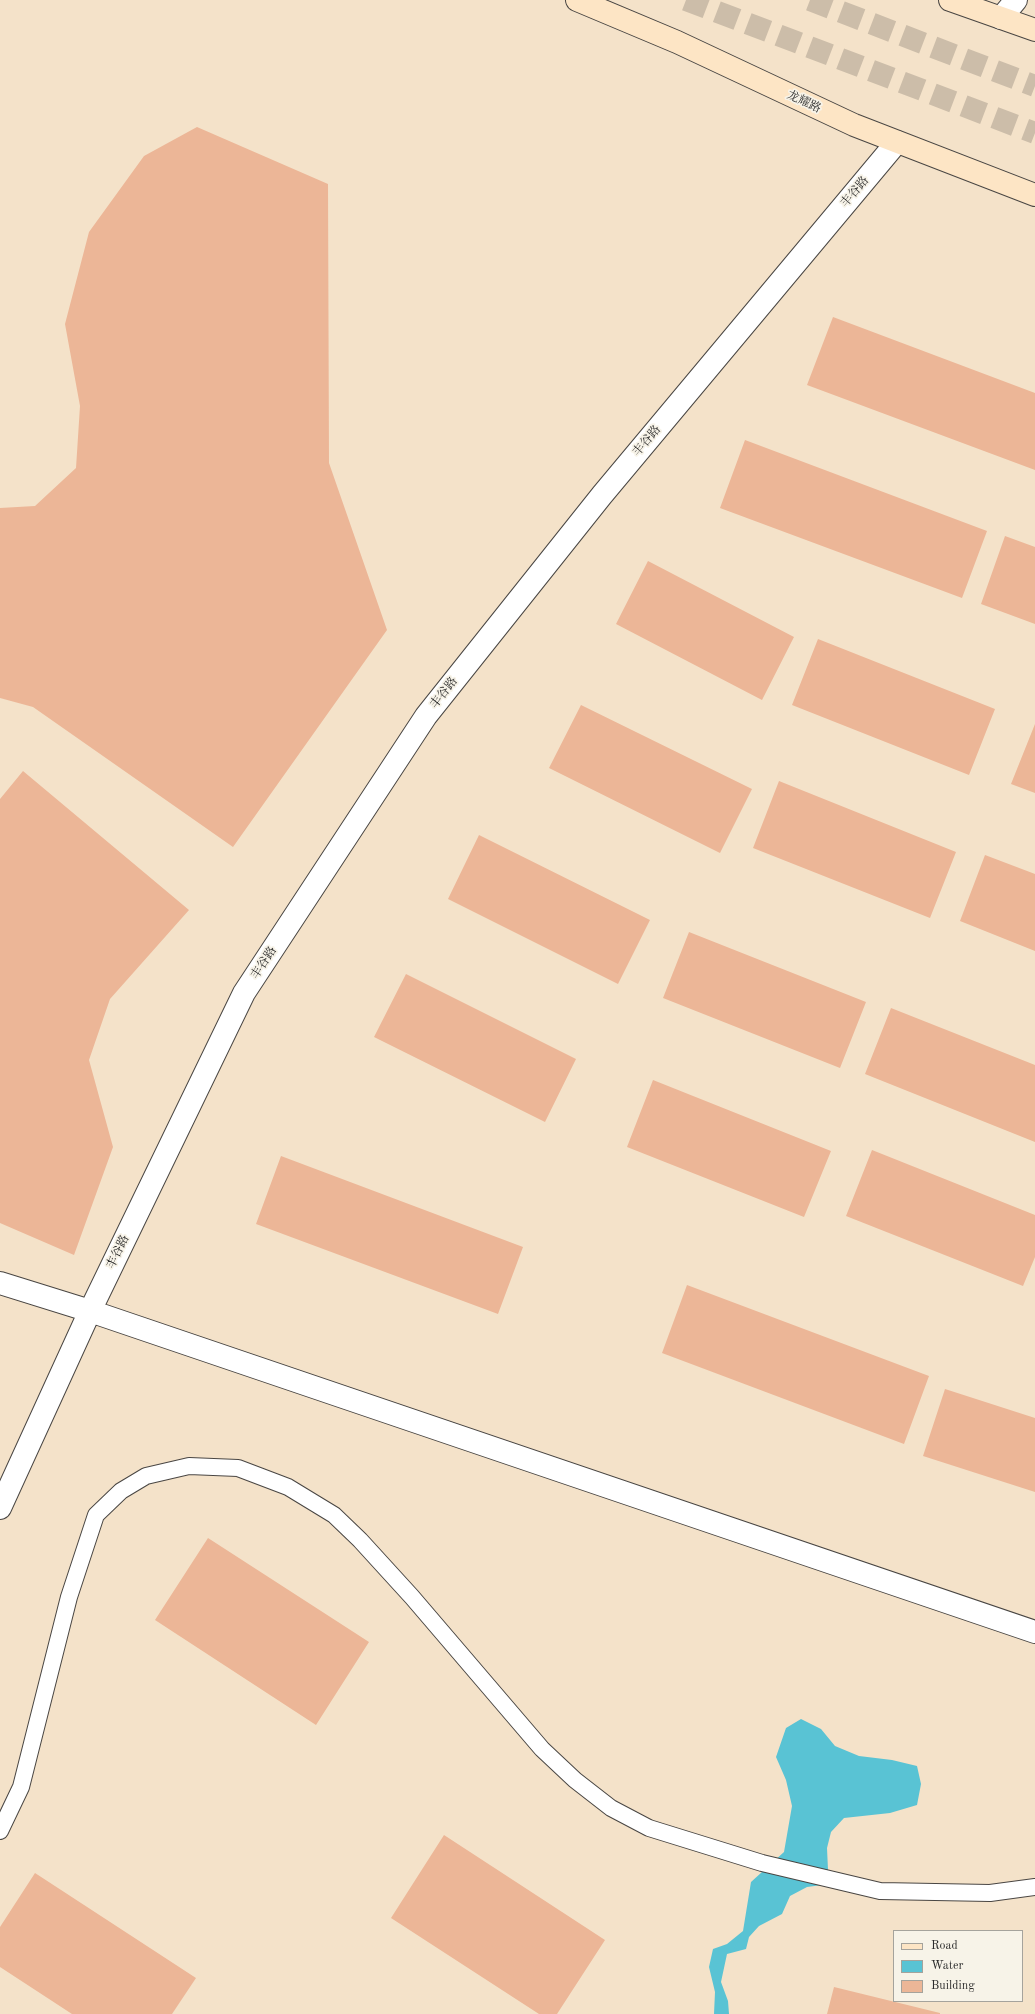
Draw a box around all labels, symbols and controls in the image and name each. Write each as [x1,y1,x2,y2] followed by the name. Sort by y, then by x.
[785,88,823,116] street label: 龙耀路
[838,174,872,210] street label: 丰谷路
[630,423,664,459] street label: 丰谷路
[427,674,461,712] street label: 丰谷路
[248,944,280,982] street label: 丰谷路
[104,1233,132,1271] street label: 丰谷路
[893,1930,1023,2002] legend
[931,1940,958,1952] text: Road
[931,1960,963,1972] text: Water
[931,1980,975,1992] text: Building

